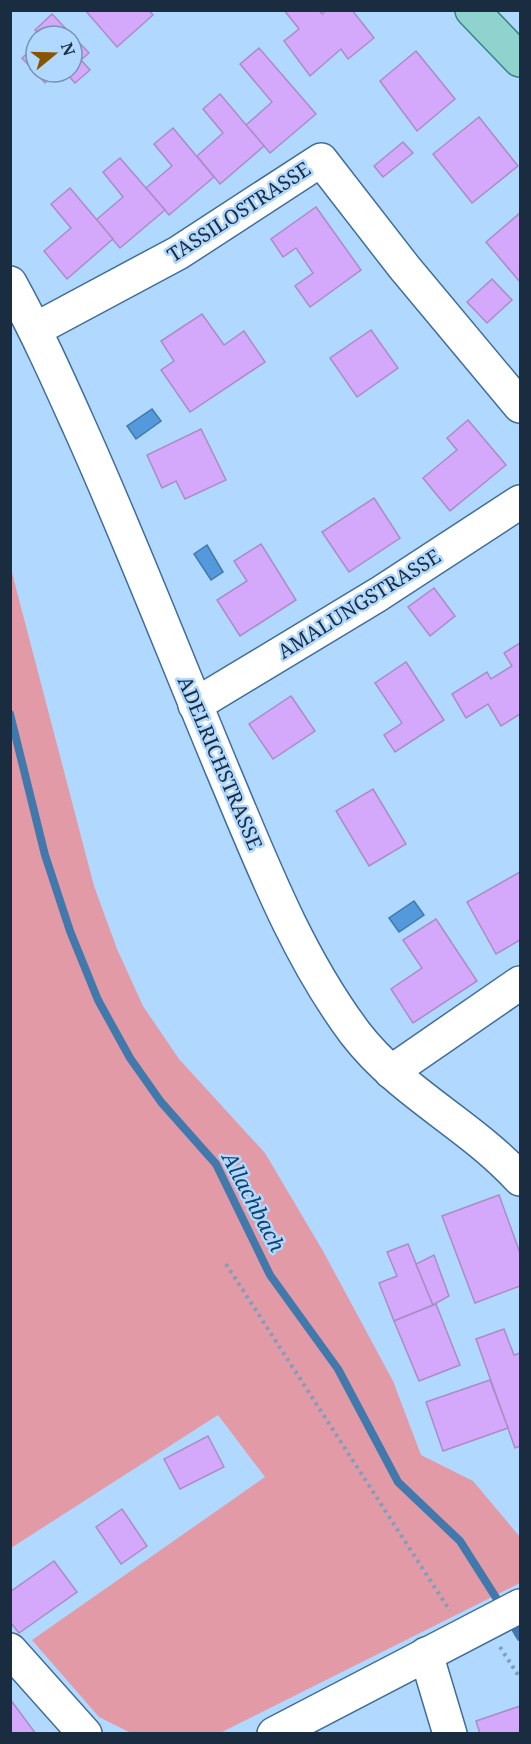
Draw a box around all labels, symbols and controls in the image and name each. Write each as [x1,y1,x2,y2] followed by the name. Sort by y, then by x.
[24,24,84,84] north arrow
[56,40,81,59] text: N
[162,155,316,268] street label: TASSILOSTRASSE
[272,542,445,665] street label: AMALUNGSTRASSE
[172,672,269,854] street label: ADELRICHSTRASSE
[215,1145,292,1257] water label: Allachbach

